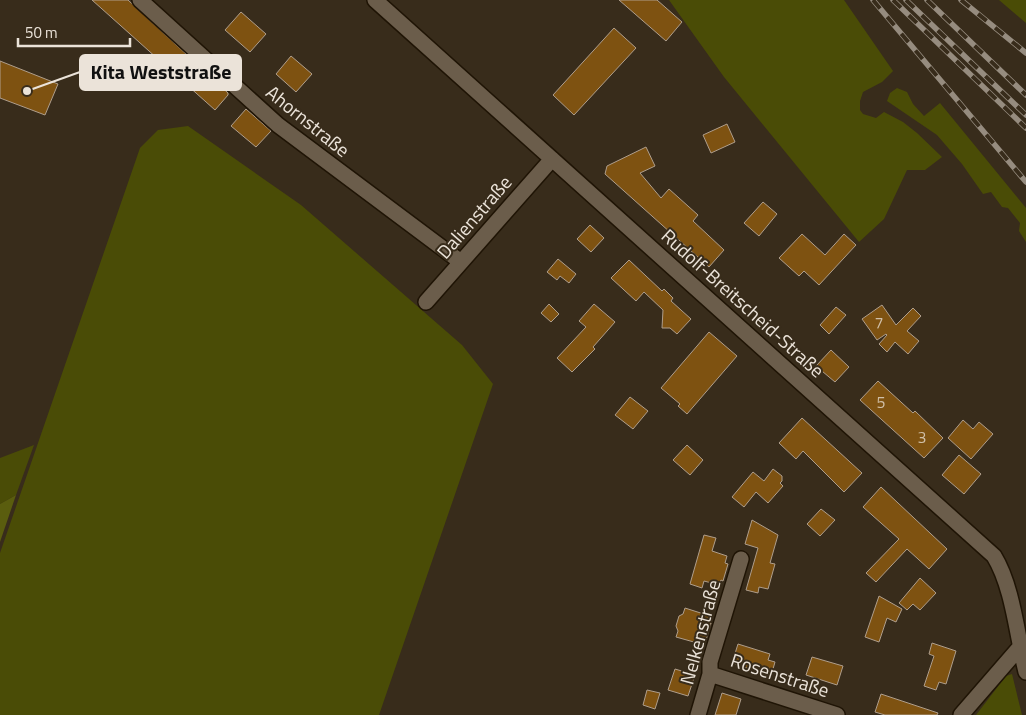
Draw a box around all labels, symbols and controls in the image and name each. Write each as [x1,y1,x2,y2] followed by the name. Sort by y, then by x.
[18,15,130,47] scale bar
[25,21,58,44] text: 50 m
[80,55,241,90] callout: Kita Weststraße
[91,56,231,87] text: Kita Weststraße
[260,78,356,163] street label: Ahornstraße
[429,169,518,265] street label: Dalienstraße
[655,221,831,384] street label: Rudolf-Breitscheid-Straße
[875,310,883,334] house number: 7
[877,390,886,414] house number: 5
[918,425,926,449] house number: 3
[672,576,727,688] street label: Nelkenstraße
[727,645,833,704] street label: Rosenstraße

